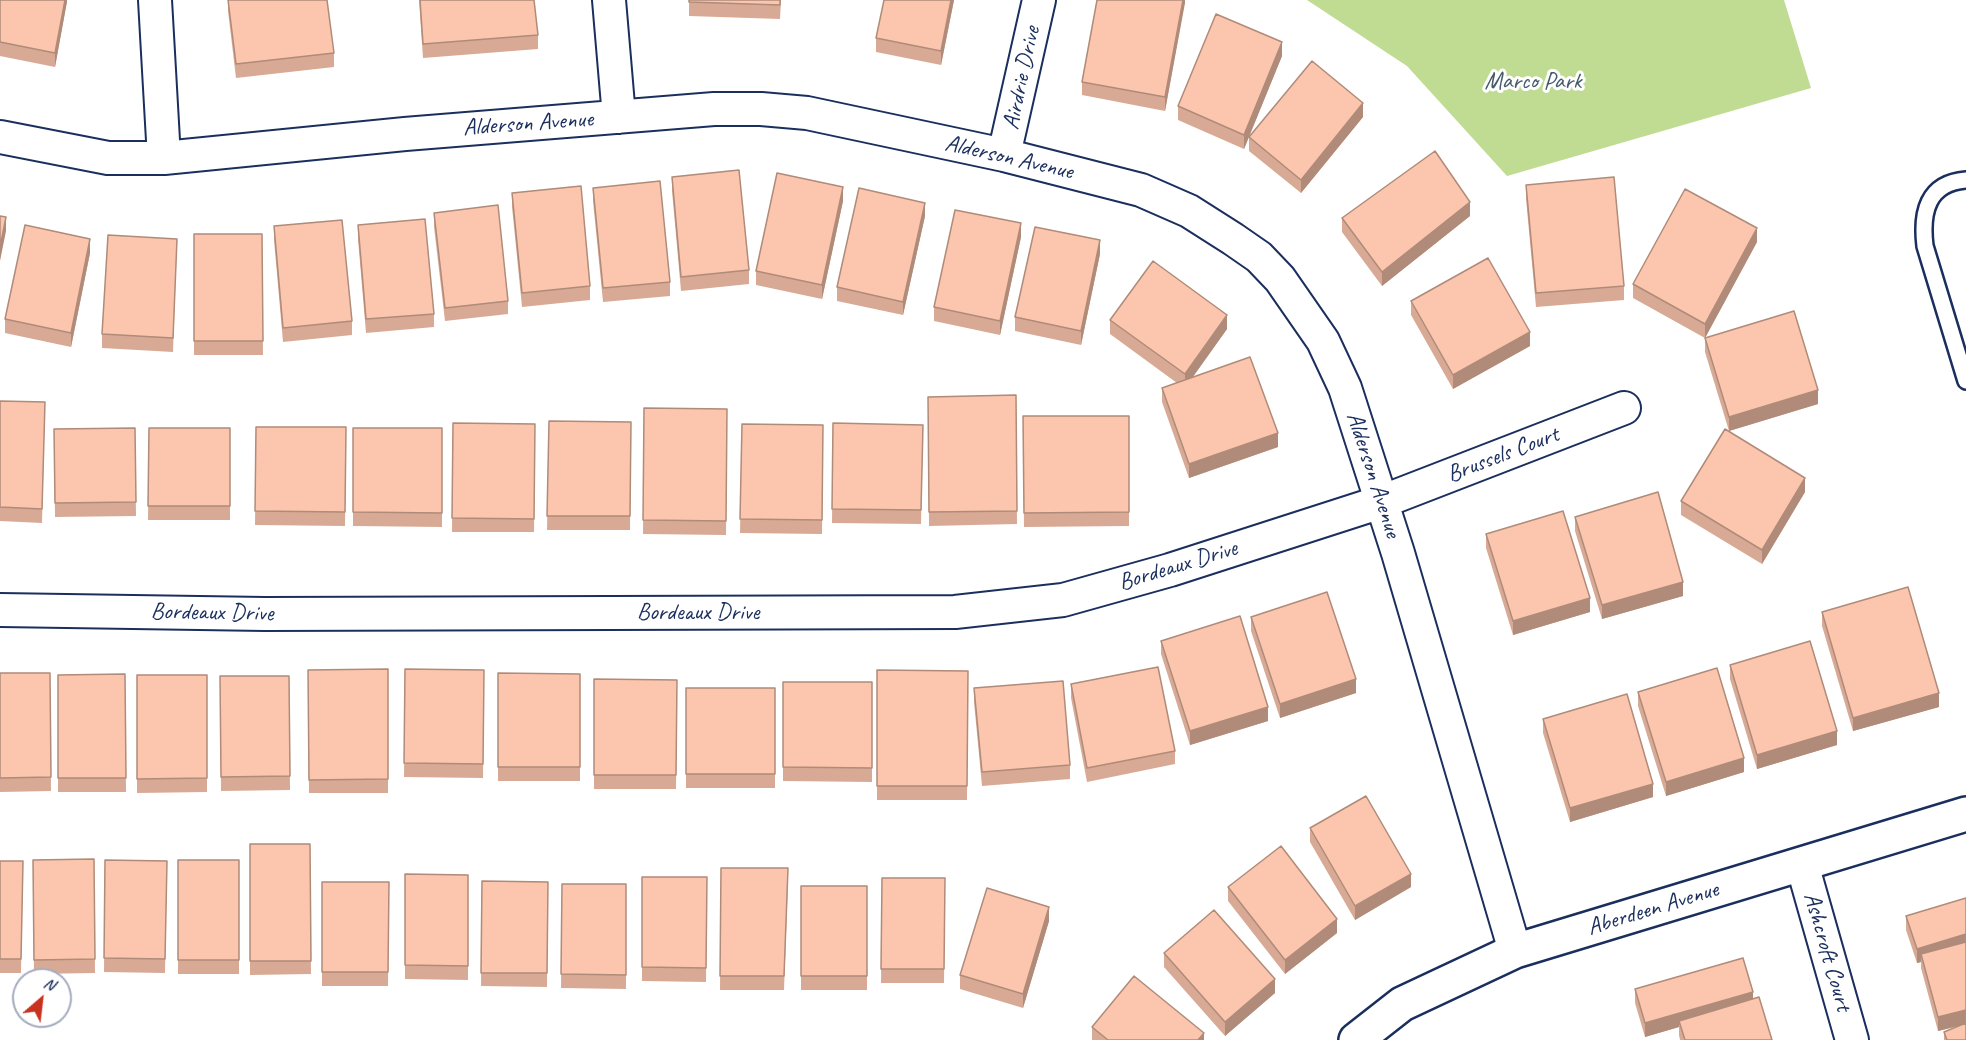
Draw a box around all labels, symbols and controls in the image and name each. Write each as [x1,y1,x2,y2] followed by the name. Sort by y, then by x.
[997,24,1047,132] street label: Airdrie Drive
[1484,68,1582,96] park label: Marco Park
[462,105,594,143] street label: Alderson Avenue
[942,129,1076,187] street label: Alderson Avenue
[1339,409,1407,541] street label: Alderson Avenue
[1443,421,1563,489] street label: Brussels Court
[1115,534,1241,598] street label: Bordeaux Drive
[150,598,274,628] street label: Bordeaux Drive
[637,599,759,627] street label: Bordeaux Drive
[1584,875,1722,943] street label: Aberdeen Avenue
[1796,889,1858,1015] street label: Ashcroft Court
[12,968,72,1028] north arrow
[40,973,59,995] text: N

